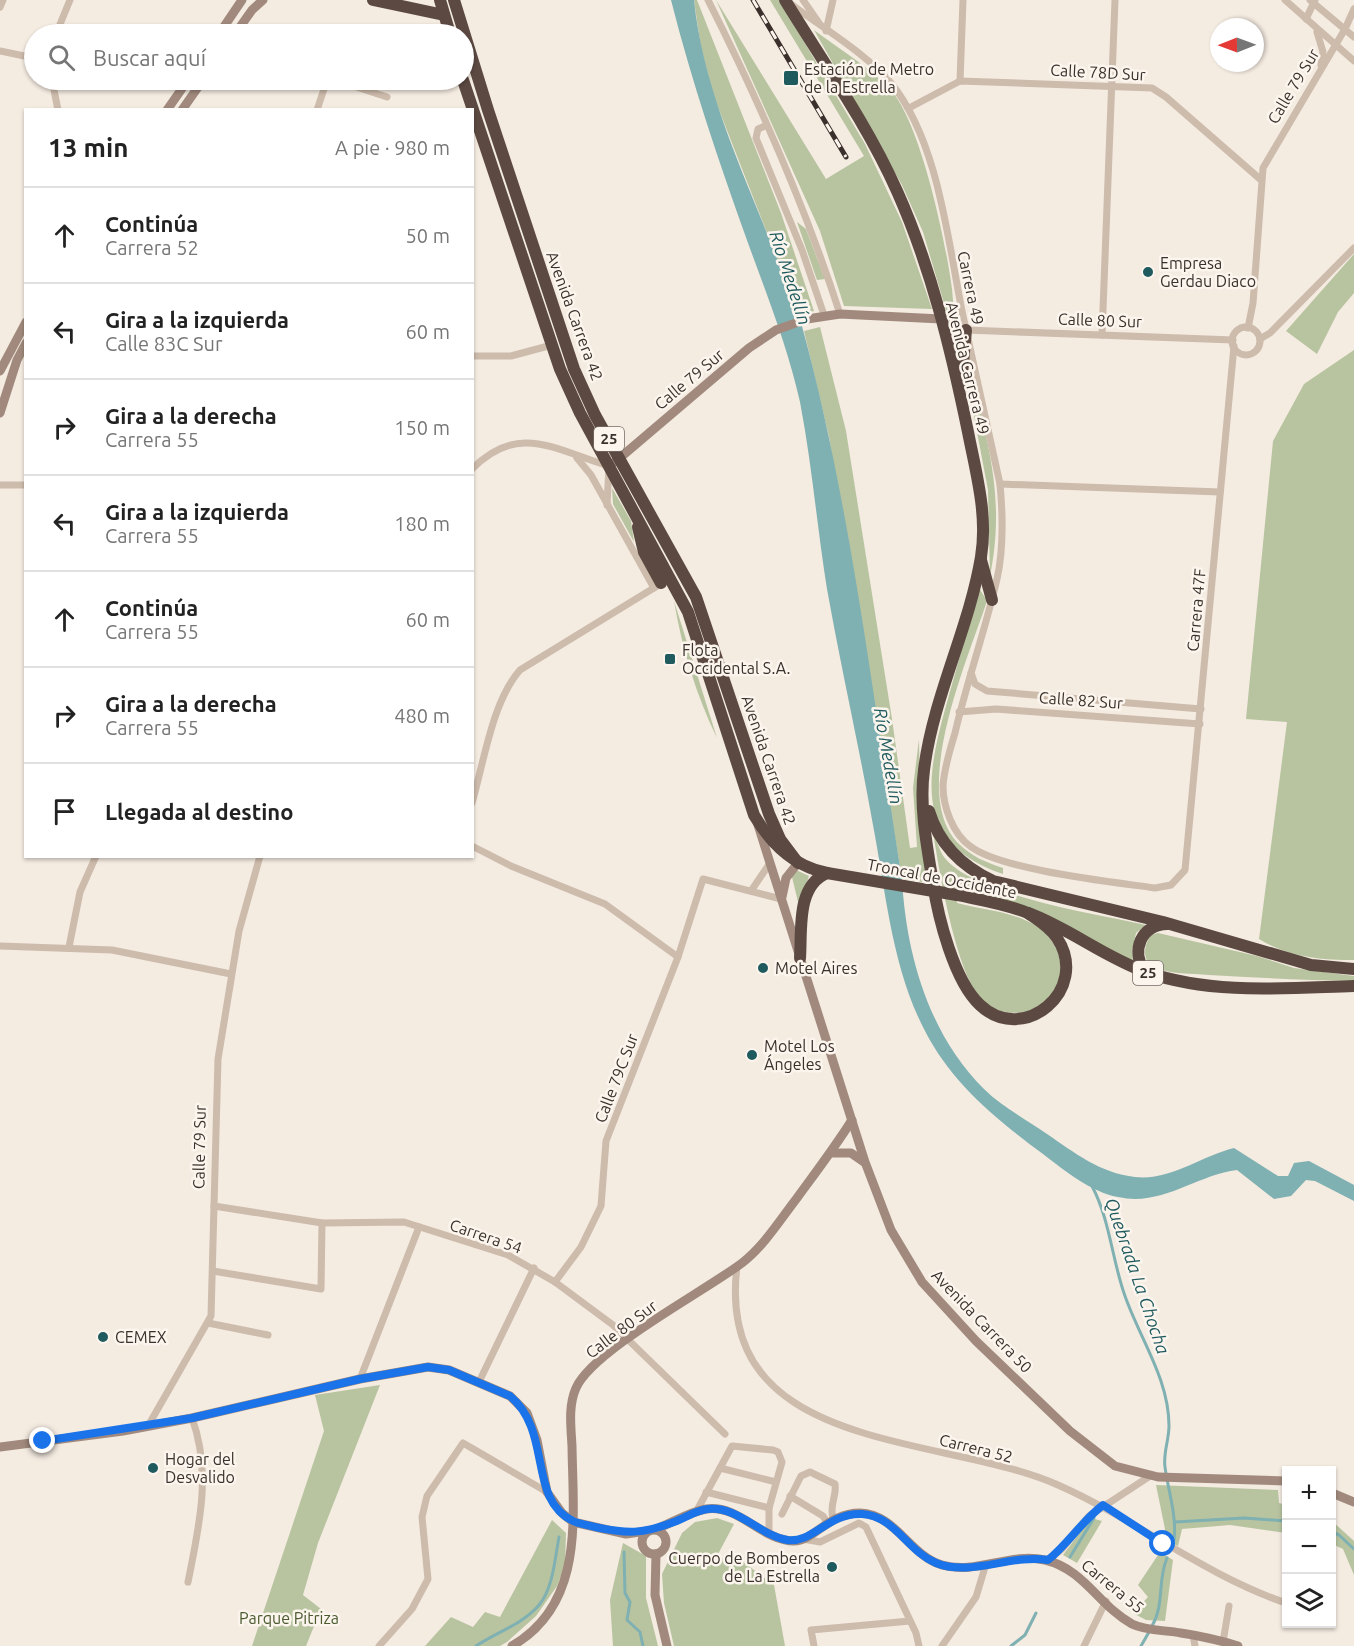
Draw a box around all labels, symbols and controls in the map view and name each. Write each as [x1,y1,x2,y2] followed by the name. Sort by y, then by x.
[1210,18,1264,72] north arrow
[24,24,474,90] search box
[45,41,78,74] icon: search
[93,45,206,70] text: Buscar aquí
[1264,45,1322,127] street label: Calle 79 Sur
[804,60,934,96] place label: Estación de Metro de la Estrella
[1050,61,1146,83] street label: Calle 78D Sur
[782,69,800,87] marker: Estación de Metro de la Estrella
[48,133,128,162] text: 13 min
[335,136,450,159] text: A pie · 980 m
[105,211,198,236] text: Continúa
[48,219,81,252] icon: ahead
[406,224,450,247] text: 50 m
[766,228,816,327] water label: Río Medellín
[105,236,199,259] text: Carrera 52
[543,249,607,383] street label: Avenida Carrera 42
[954,249,988,327] street label: Carrera 49
[1160,254,1256,290] place label: Empresa Gerdau Diaco
[1141,265,1155,279] marker: Empresa Gerdau Diaco
[943,300,993,436] street label: Avenida Carrera 49
[105,307,289,332] text: Gira a la izquierda
[1058,310,1142,330] street label: Calle 80 Sur
[48,315,81,348] icon: left
[406,320,450,343] text: 60 m
[105,332,223,355] text: Calle 83C Sur
[651,345,727,413] street label: Calle 79 Sur
[105,403,277,428] text: Gira a la derecha
[48,411,81,444] icon: right
[394,416,450,439] text: 150 m
[594,427,624,451] road number: 25
[105,428,199,451] text: Carrera 55
[105,499,289,524] text: Gira a la izquierda
[48,507,81,540] icon: left
[394,512,450,535] text: 180 m
[105,524,199,547] text: Carrera 55
[1183,568,1209,652] street label: Carrera 47F
[105,595,198,620] text: Continúa
[48,603,81,636] icon: ahead
[406,608,450,631] text: 60 m
[105,620,199,643] text: Carrera 55
[682,641,791,677] place label: Flota Occidental S.A.
[663,652,677,666] marker: Flota Occidental S.A.
[1038,688,1124,712] street label: Calle 82 Sur
[105,691,277,716] text: Gira a la derecha
[738,693,800,827] street label: Avenida Carrera 42
[48,699,81,732] icon: right
[394,704,450,727] text: 480 m
[871,706,907,806] water label: Río Medellín
[105,716,199,739] text: Carrera 55
[48,795,81,828] icon: arrive
[105,799,293,824] text: Llegada al destino
[866,855,1018,901] street label: Troncal de Occidente
[775,959,857,977] place label: Motel Aires
[756,961,770,975] marker: Motel Aires
[1133,961,1163,985] road number: 25
[591,1031,641,1125] street label: Calle 79C Sur
[764,1037,835,1073] place label: Motel Los Ángeles
[745,1048,759,1062] marker: Motel Los Ángeles
[189,1105,209,1189] street label: Calle 79 Sur
[1101,1195,1174,1357] water label: Quebrada La Chocha
[448,1215,524,1257] street label: Carrera 54
[928,1266,1036,1376] street label: Avenida Carrera 50
[582,1296,660,1362] street label: Calle 80 Sur
[115,1328,167,1346] place label: CEMEX
[96,1330,110,1344] marker: CEMEX
[29,1427,55,1453] route end
[937,1430,1015,1466] street label: Carrera 52
[165,1450,235,1486] place label: Hogar del Desvalido
[146,1461,160,1475] marker: Hogar del Desvalido
[1282,1466,1336,1628] map controls
[1282,1466,1336,1520] button: +
[1282,1520,1336,1574] button: −
[1149,1530,1175,1556] route start
[668,1549,820,1585] place label: Cuerpo de Bomberos de La Estrella
[1078,1555,1148,1617] street label: Carrera 55
[825,1560,839,1574] marker: Cuerpo de Bomberos de La Estrella
[1282,1574,1336,1628] button: layers
[239,1609,339,1627] park label: Parque Pitriza

